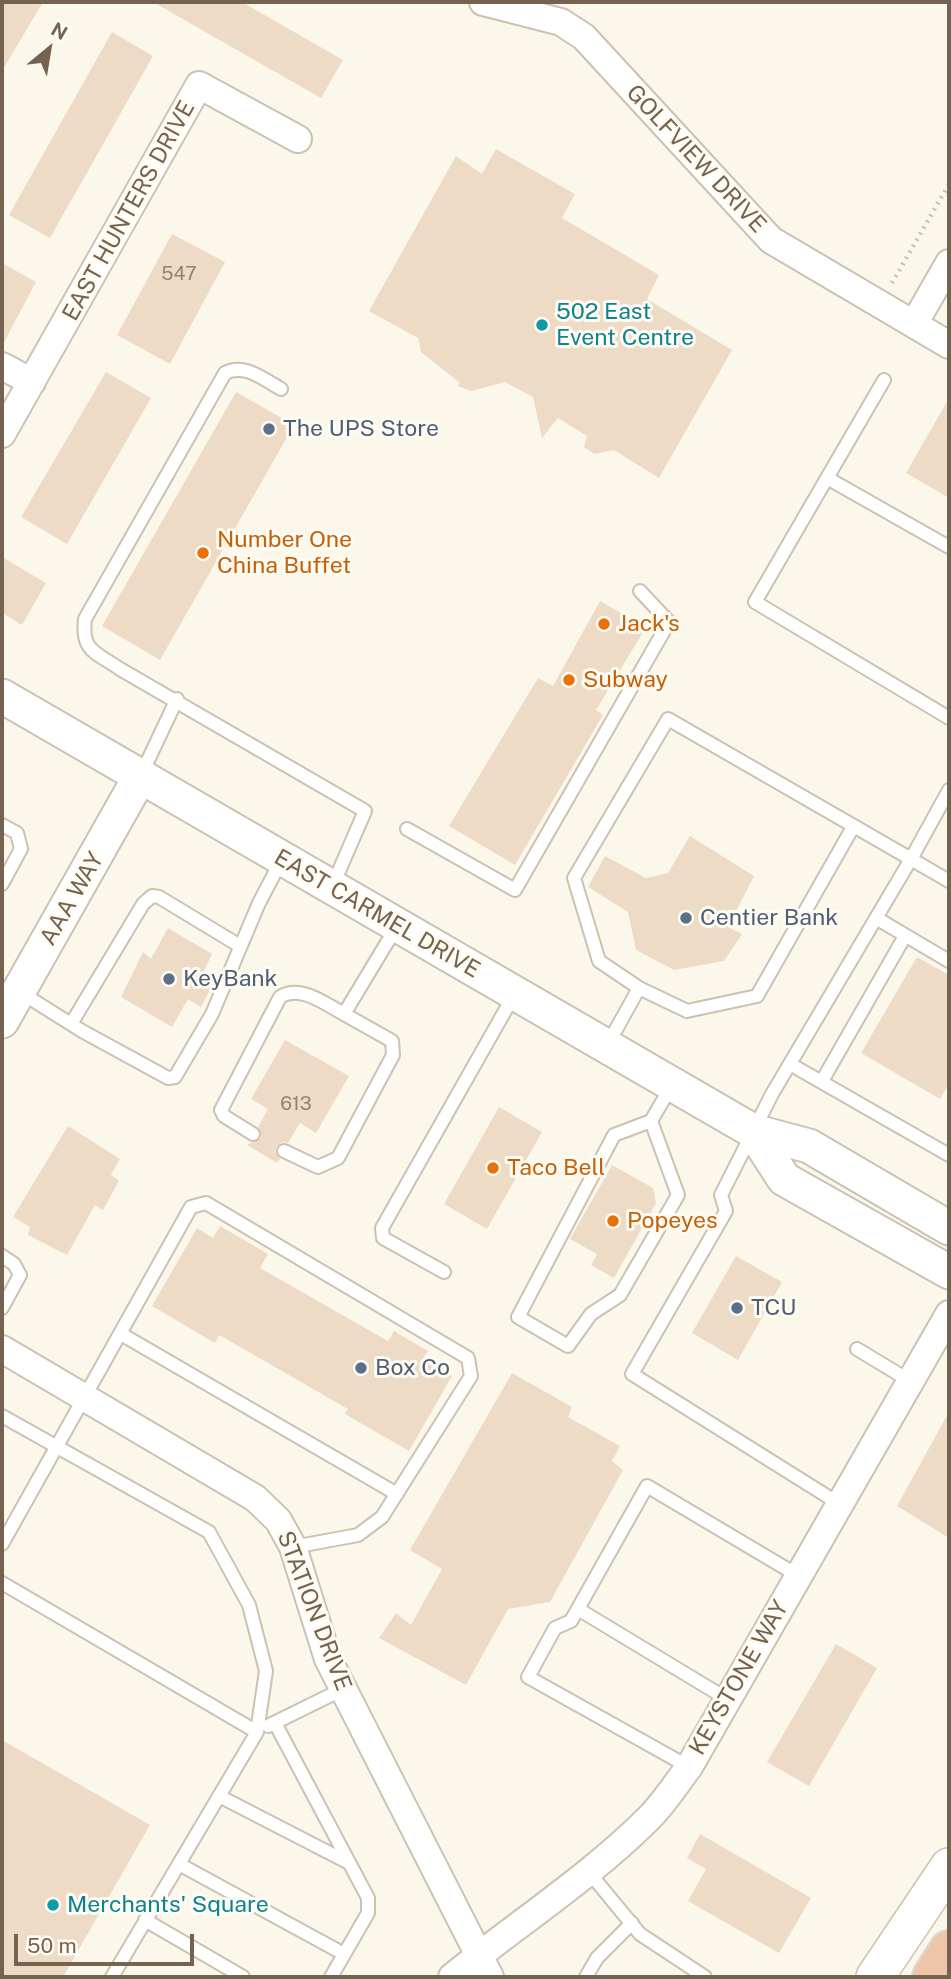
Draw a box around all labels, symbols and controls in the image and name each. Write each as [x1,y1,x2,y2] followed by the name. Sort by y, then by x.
[14,14,84,84] north arrow
[48,18,71,44] text: N
[620,79,772,239] street label: GOLFVIEW DRIVE
[57,96,201,326] street label: EAST HUNTERS DRIVE
[161,263,197,285] house number: 547
[556,298,694,352] place label: 502 East Event Centre
[534,317,550,333] marker: 502 East Event Centre
[283,415,439,443] place label: The UPS Store
[261,421,277,437] marker: The UPS Store
[217,526,352,580] place label: Number One China Buffet
[195,545,211,561] marker: Number One China Buffet
[618,610,680,638] place label: Jack's
[596,616,612,632] marker: Jack's
[583,666,668,694] place label: Subway
[561,672,577,688] marker: Subway
[269,844,485,984] street label: EAST CARMEL DRIVE
[34,848,110,950] street label: AAA WAY
[700,904,838,932] place label: Centier Bank
[678,910,694,926] marker: Centier Bank
[183,965,278,993] place label: KeyBank
[161,971,177,987] marker: KeyBank
[280,1093,312,1115] house number: 613
[507,1154,605,1182] place label: Taco Bell
[485,1160,501,1176] marker: Taco Bell
[627,1207,718,1235] place label: Popeyes
[605,1213,621,1229] marker: Popeyes
[751,1294,796,1322] place label: TCU
[729,1300,745,1316] marker: TCU
[375,1354,450,1382] place label: Box Co
[353,1360,369,1376] marker: Box Co
[271,1527,357,1695] street label: STATION DRIVE
[684,1596,794,1760] street label: KEYSTONE WAY
[67,1891,269,1919] place label: Merchants' Square
[45,1897,61,1913] marker: Merchants' Square
[18,1920,198,1964] scale bar
[27,1933,77,1958] text: 50 m

